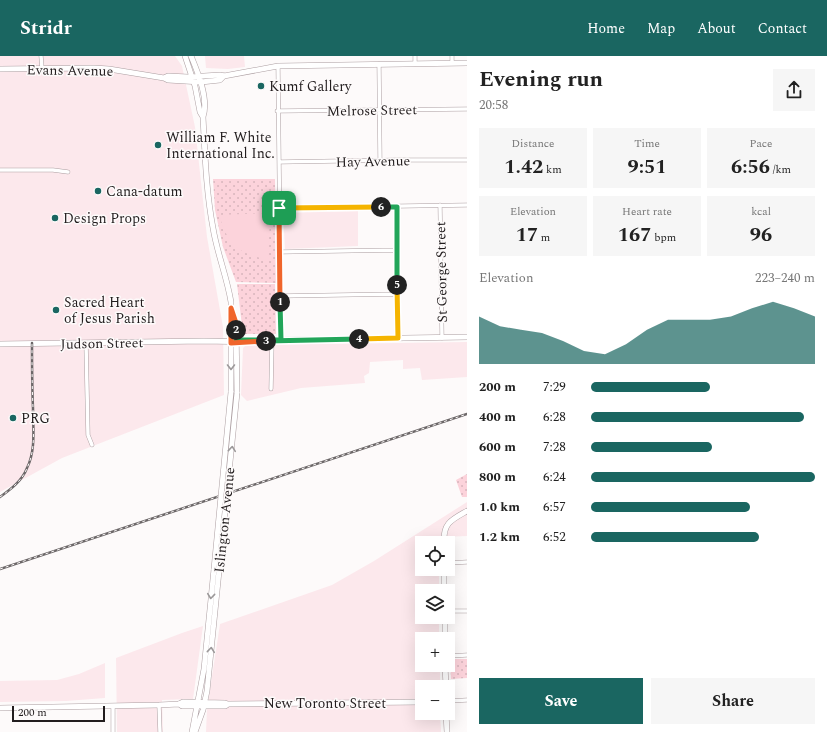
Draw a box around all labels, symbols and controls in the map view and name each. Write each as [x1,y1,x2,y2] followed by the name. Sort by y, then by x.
[20,14,72,43] text: Stridr
[587,18,625,39] text: Home
[647,18,675,39] text: Map
[697,18,736,39] text: About
[758,18,807,39] text: Contact
[27,59,114,82] street label: Evans Avenue
[479,63,603,96] text: Evening run
[773,69,815,111] button: share
[269,76,353,97] place label: Kumf Gallery
[256,81,266,91] marker: Kumf Gallery
[479,95,508,115] text: 20:58
[327,99,417,122] street label: Melrose Street
[166,127,275,164] place label: William F. White International Inc.
[512,135,554,152] text: Distance
[634,135,660,152] text: Time
[750,135,772,152] text: Pace
[153,140,163,150] marker: William F. White International Inc.
[336,150,411,173] street label: Hay Avenue
[504,152,543,182] text: 1.42
[627,152,667,182] text: 9:51
[731,152,770,182] text: 6:56
[543,161,562,178] text: km
[770,161,791,178] text: /km
[106,181,183,202] place label: Cana-datum
[93,186,103,196] marker: Cana-datum
[262,191,296,225] pin
[268,197,290,219] icon: arrive
[371,197,391,217] pin: 6
[378,198,384,215] text: 6
[510,203,556,220] text: Elevation
[622,203,672,220] text: Heart rate
[751,203,771,220] text: kcal
[63,208,146,229] place label: Design Props
[50,213,60,223] marker: Design Props
[516,220,538,250] text: 17
[618,220,652,250] text: 167
[750,220,772,250] text: 96
[430,221,453,323] street label: St George Street
[538,229,550,246] text: m
[652,229,676,246] text: bpm
[479,268,533,288] text: Elevation
[755,268,815,288] text: 223–240 m
[387,275,407,295] pin: 5
[394,276,400,293] text: 5
[64,292,155,329] place label: Sacred Heart of Jesus Parish
[270,292,290,312] pin: 1
[277,293,283,310] text: 1
[51,305,61,315] marker: Sacred Heart of Jesus Parish
[226,320,246,340] pin: 2
[233,321,239,338] text: 2
[349,329,369,349] pin: 4
[356,330,362,347] text: 4
[256,331,276,351] pin: 3
[60,332,144,355] street label: Judson Street
[263,332,269,349] text: 3
[227,364,235,370] one-way arrow
[479,377,516,397] text: 200 m
[543,377,566,397] text: 7:29
[479,407,516,427] text: 400 m
[543,407,566,427] text: 6:28
[21,408,50,429] place label: PRG
[8,413,18,423] marker: PRG
[479,437,516,457] text: 600 m
[543,437,566,457] text: 7:28
[227,446,236,452] one-way arrow
[209,466,241,574] street label: Islington Avenue
[479,467,516,487] text: 800 m
[543,467,566,487] text: 6:24
[479,497,520,517] text: 1.0 km
[543,497,566,517] text: 6:57
[479,527,520,547] text: 1.2 km
[543,527,566,547] text: 6:52
[415,536,455,720] map controls
[415,536,455,576] button: locate
[415,584,455,624] button: layers
[207,593,216,599] one-way arrow
[415,632,455,672] button: +
[207,647,216,653] one-way arrow
[479,678,643,724] button: Save
[651,678,815,724] button: Share
[415,680,455,720] button: −
[264,693,386,714] street label: New Toronto Street
[12,704,105,723] scale bar
[18,704,47,721] text: 200 m

